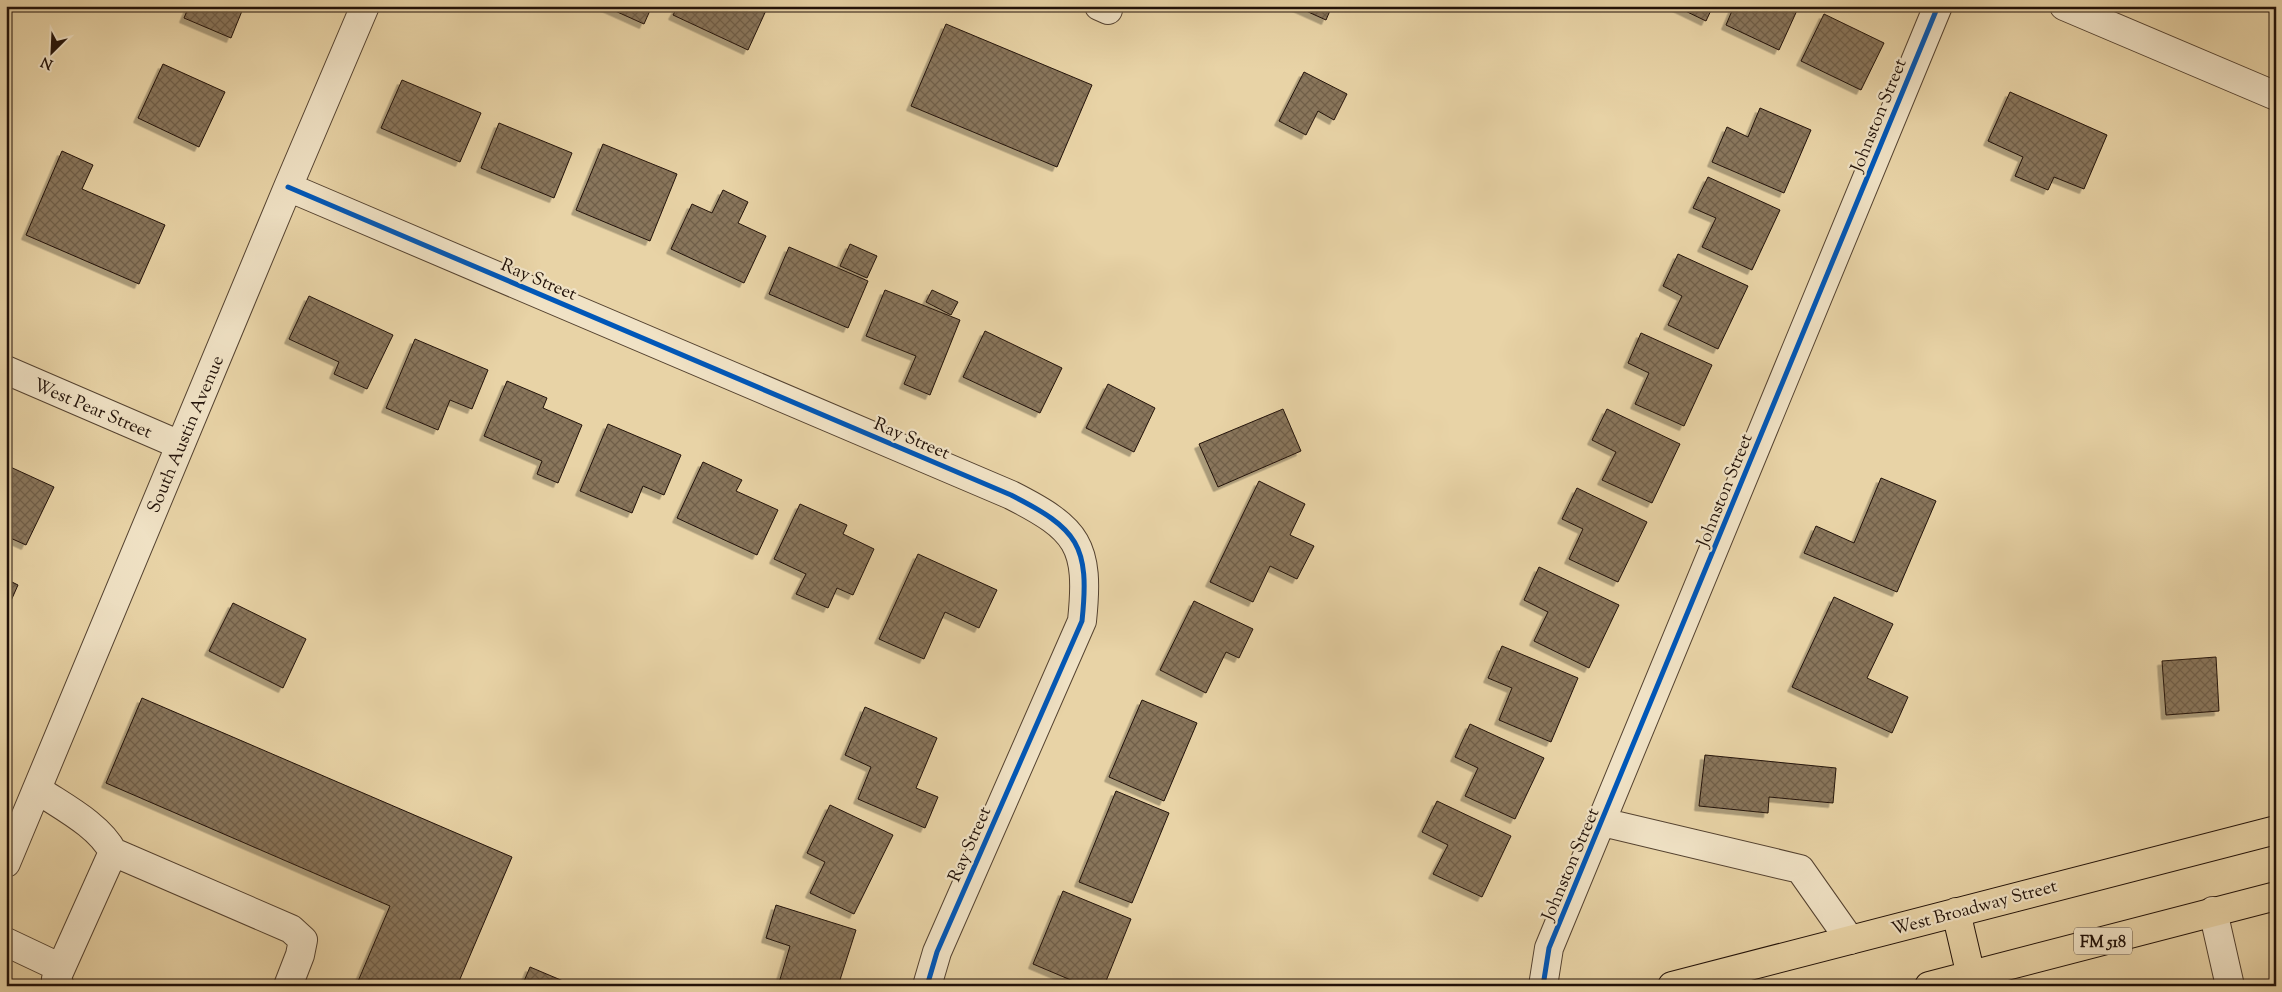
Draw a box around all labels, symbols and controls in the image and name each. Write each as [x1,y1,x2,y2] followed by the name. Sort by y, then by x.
[28,28,78,78] north arrow
[38,51,57,73] text: N
[1845,55,1914,177] street label: Johnston Street
[496,253,580,308] street label: Ray Street
[142,352,232,518] street label: South Austin Avenue
[29,373,156,447] street label: West Pear Street
[869,412,953,467] street label: Ray Street
[1691,430,1760,552] street label: Johnston Street
[943,803,999,887] street label: Ray Street
[1536,804,1607,926] street label: Johnston Street
[1889,874,2060,944] street label: West Broadway Street
[2074,928,2132,954] road number: FM 518

